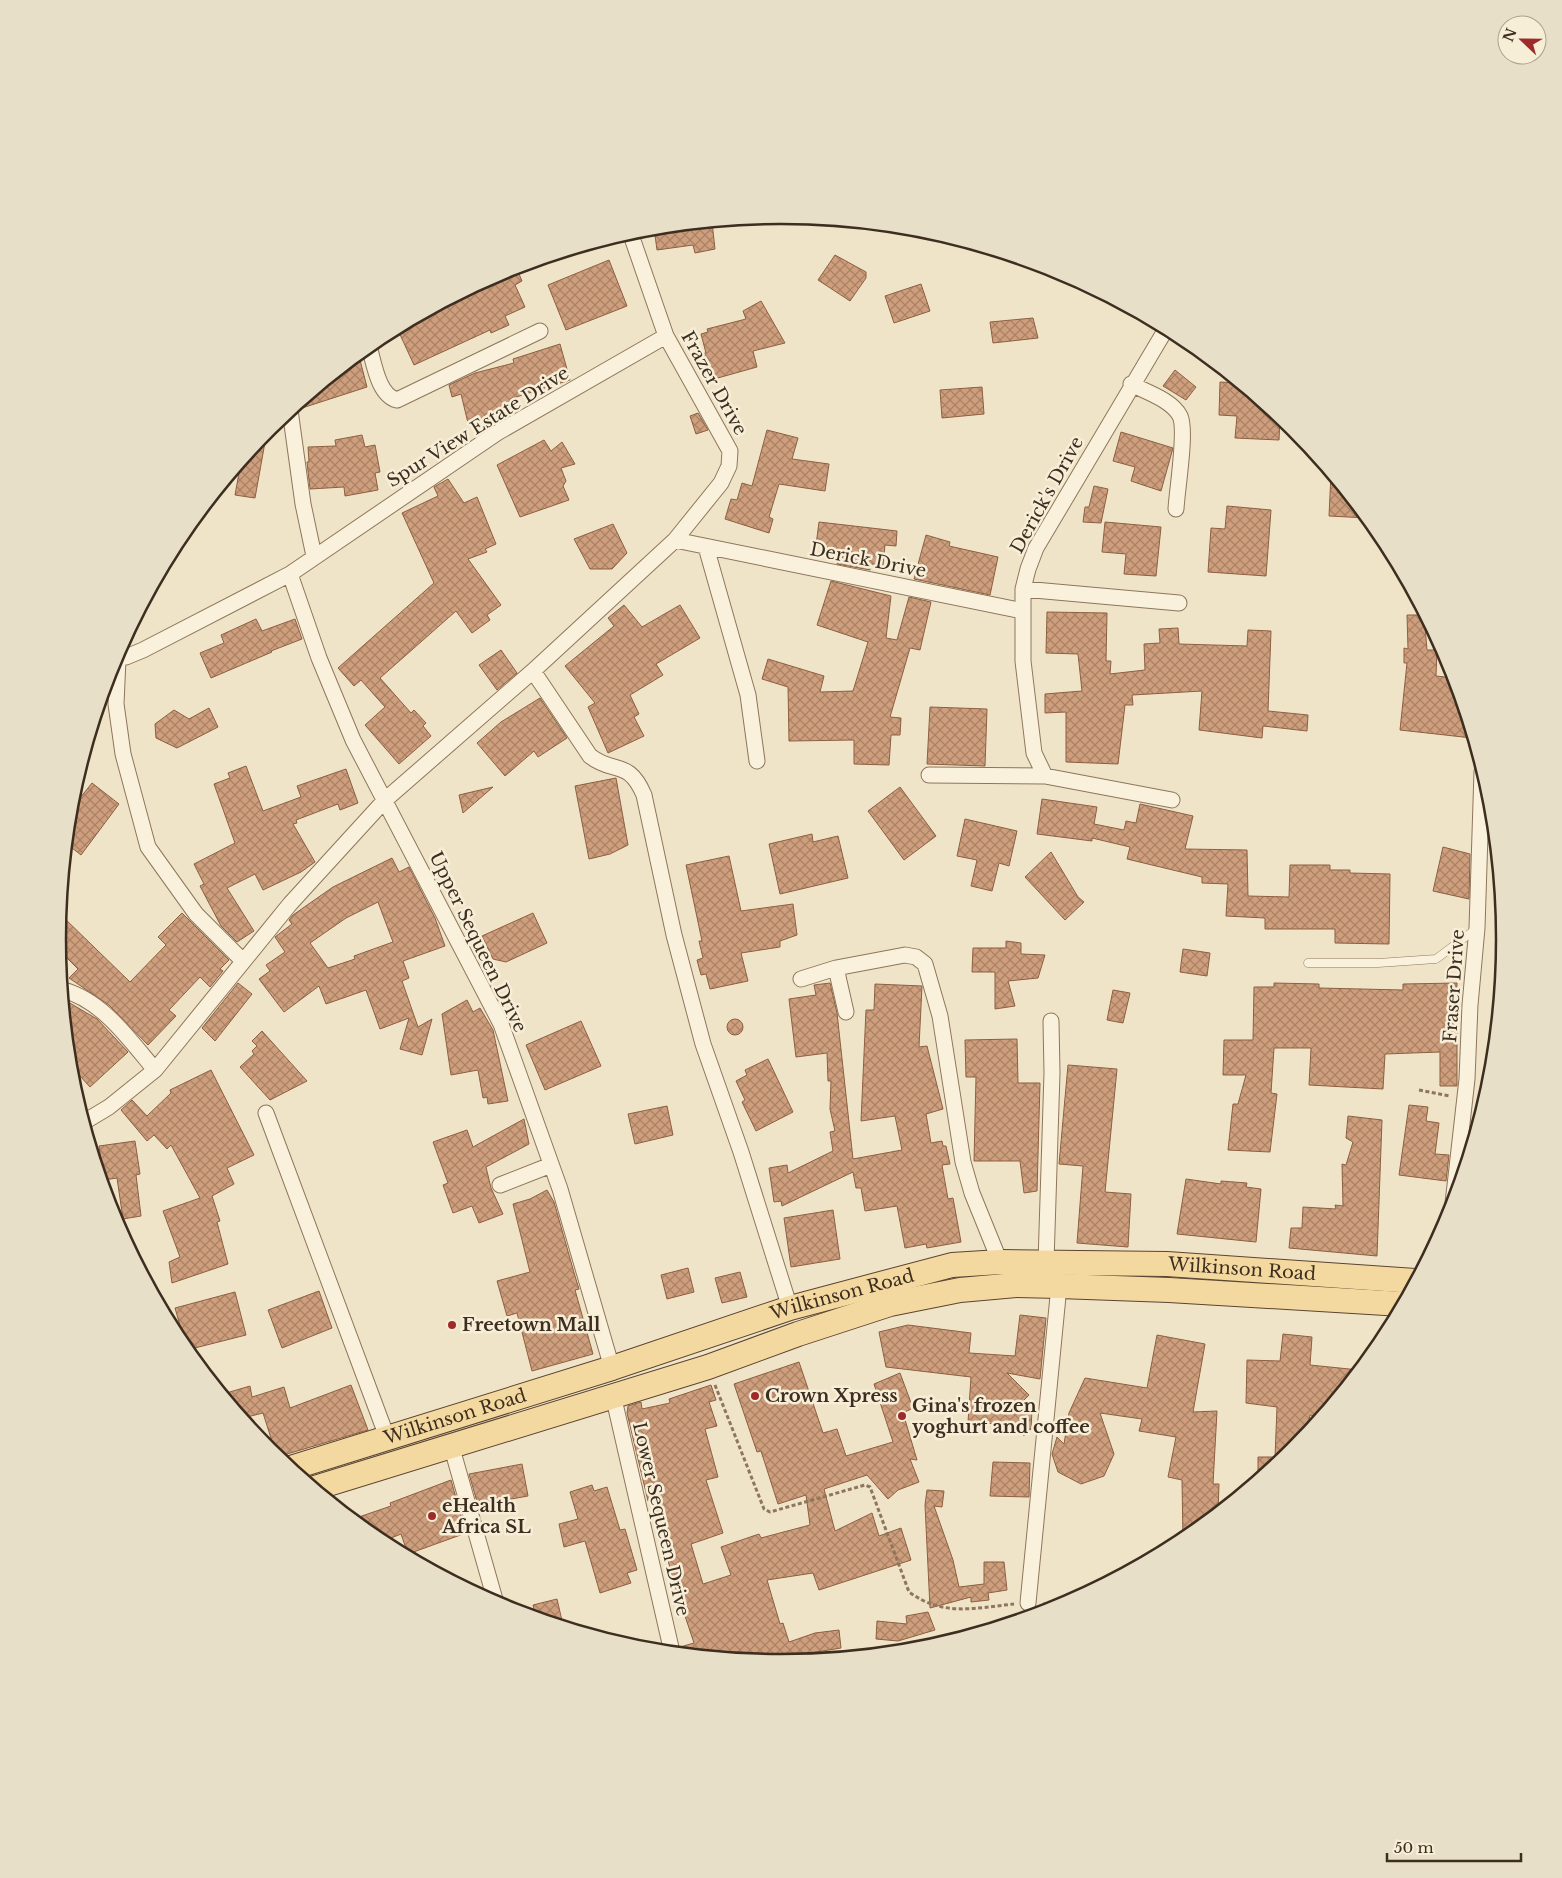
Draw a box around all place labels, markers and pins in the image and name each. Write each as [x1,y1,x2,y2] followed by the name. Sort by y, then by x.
[462,1314,601,1336] place label: Freetown Mall
[446,1319,458,1331] marker: Freetown Mall
[765,1385,898,1407] place label: Crown Xpress
[749,1390,761,1402] marker: Crown Xpress
[912,1395,1090,1438] place label: Gina's frozen yoghurt and coffee
[896,1410,908,1422] marker: Gina's frozen yoghurt and coffee
[441,1495,531,1538] place label: eHealth Africa SL
[426,1510,438,1522] marker: eHealth Africa SL

